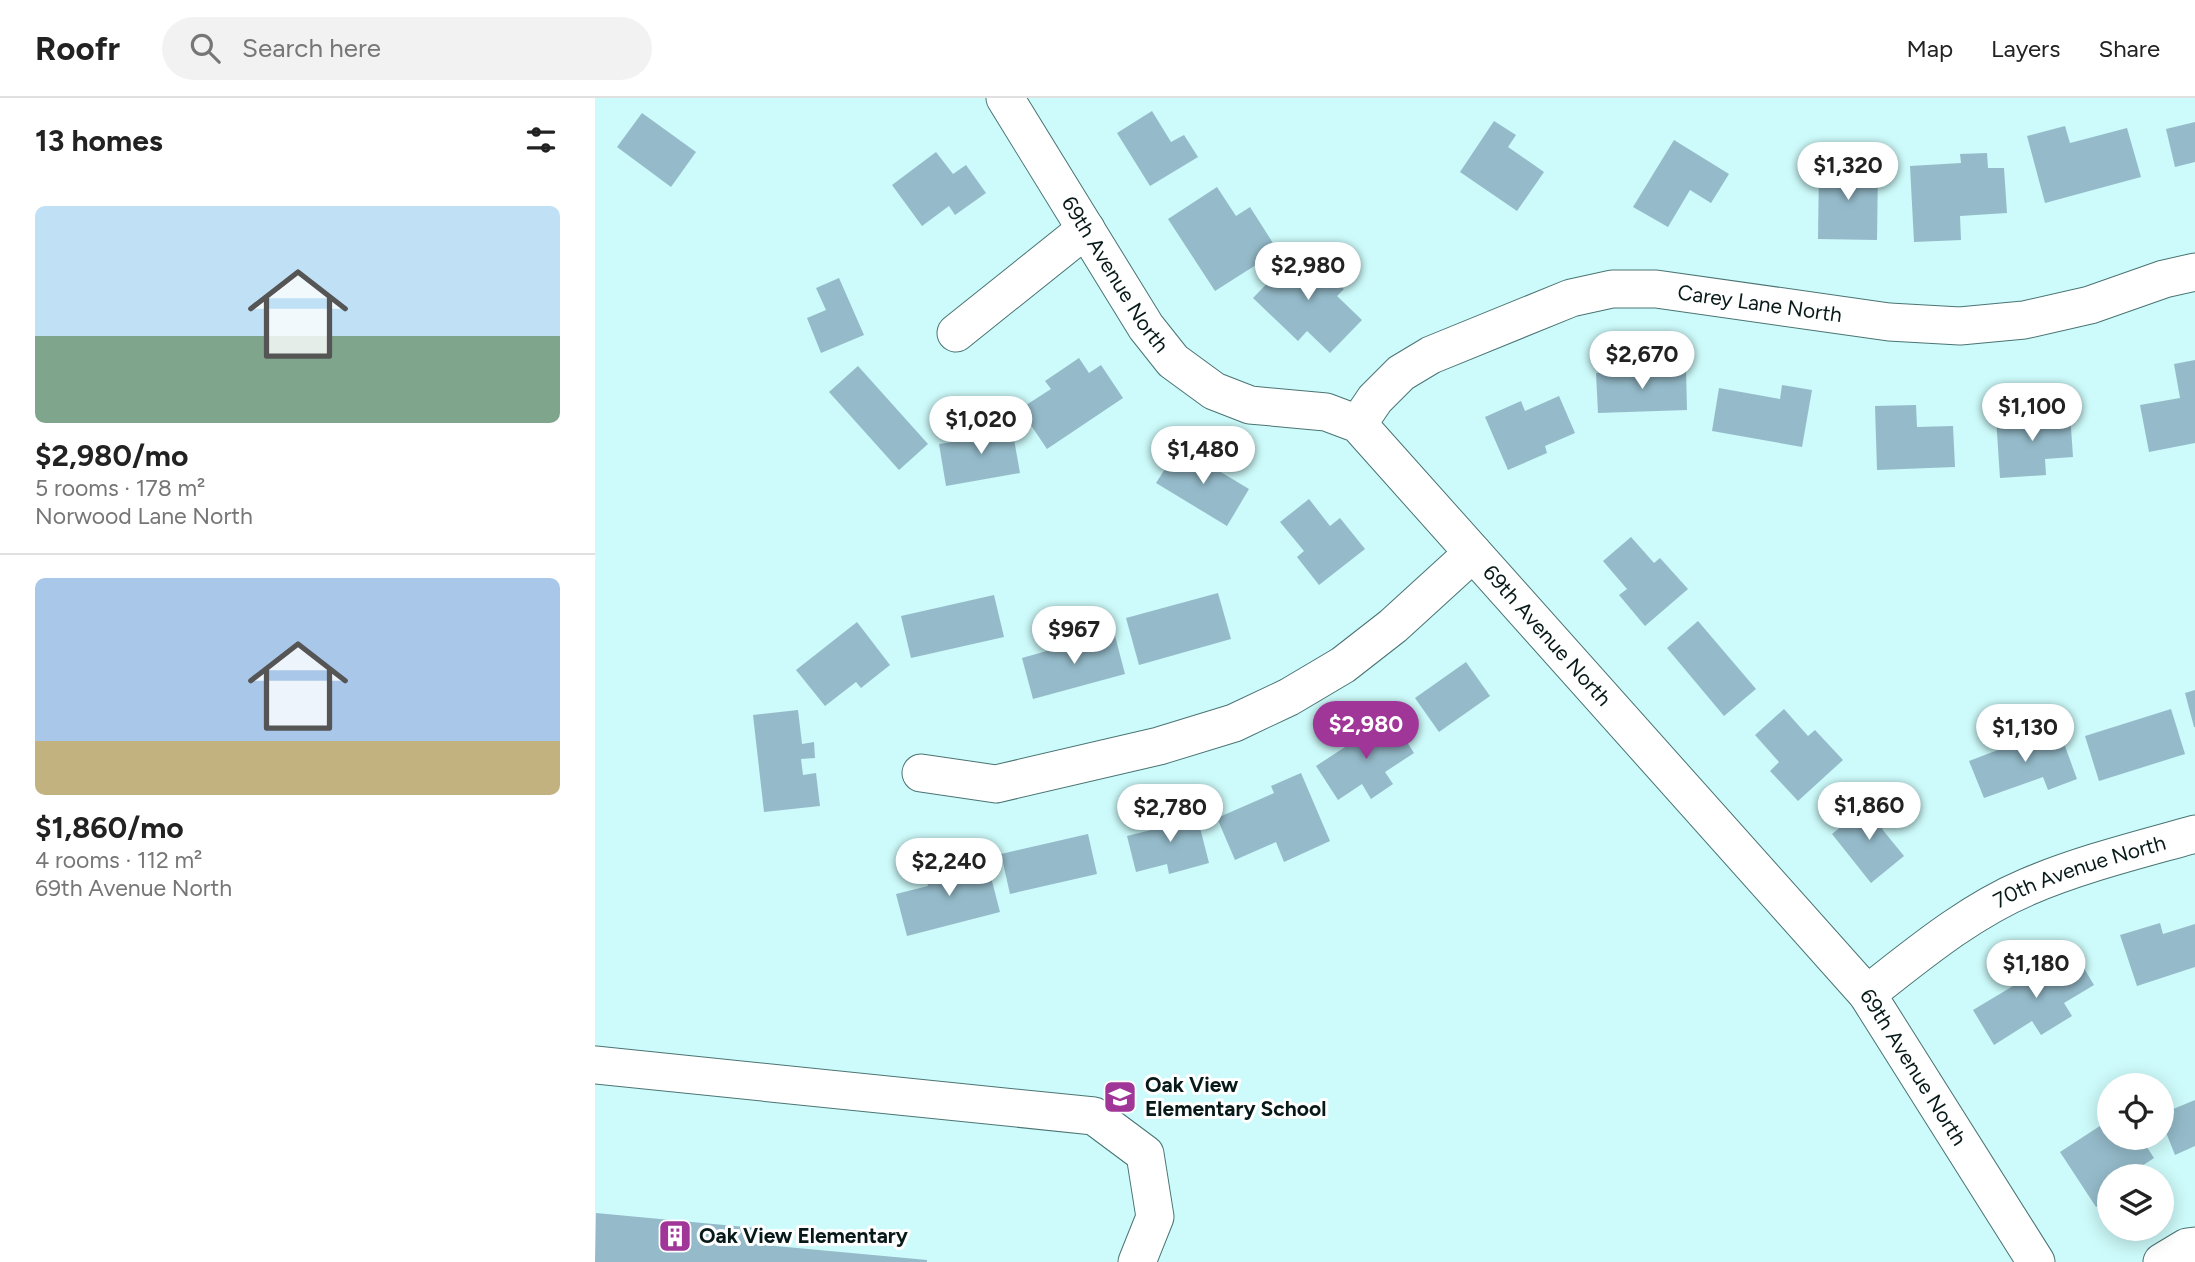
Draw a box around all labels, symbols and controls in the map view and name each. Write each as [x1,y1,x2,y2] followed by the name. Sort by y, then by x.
[162,17,652,80] search box
[35,29,120,68] text: Roofr
[186,29,224,67] icon: search
[242,32,381,64] text: Search here
[1906,34,1953,63] text: Map
[1991,34,2060,63] text: Layers
[2098,34,2160,63] text: Share
[522,121,560,159] icon: filters
[35,122,163,159] text: 13 homes
[1791,142,1905,202] pin: $1,320
[1813,151,1883,179] text: $1,320
[1057,192,1174,357] street label: 69th Avenue North
[1251,242,1365,302] pin: $2,980
[235,251,361,377] icon: home
[1271,251,1345,279] text: $2,980
[1676,279,1844,327] street label: Carey Lane North
[1585,331,1699,391] pin: $2,670
[1605,340,1679,368] text: $2,670
[1975,384,2089,443] pin: $1,100
[1998,392,2066,420] text: $1,100
[924,396,1038,456] pin: $1,020
[945,405,1017,433] text: $1,020
[1146,426,1260,486] pin: $1,480
[1167,435,1239,463] text: $1,480
[35,437,188,474] text: $2,980/mo
[35,474,205,502] text: 5 rooms · 178 m²
[35,502,253,530] text: Norwood Lane North
[1478,560,1617,711] street label: 69th Avenue North
[1033,606,1115,666] pin: $967
[1048,615,1100,643] text: $967
[235,623,361,749] icon: home
[1309,702,1423,761] pin: $2,980
[1968,704,2082,764] pin: $1,130
[1329,710,1403,738] text: $2,980
[1992,713,2058,741] text: $1,130
[1812,782,1926,842] pin: $1,860
[1113,784,1227,844] pin: $2,780
[1834,791,1904,819] text: $1,860
[1133,793,1207,821] text: $2,780
[35,809,184,846] text: $1,860/mo
[1989,830,2168,913] street label: 70th Avenue North
[892,838,1006,898] pin: $2,240
[35,846,202,874] text: 4 rooms · 112 m²
[912,847,986,875] text: $2,240
[35,874,232,902] text: 69th Avenue North
[1979,940,2093,1000] pin: $1,180
[2002,949,2070,977] text: $1,180
[1855,984,1972,1150] street label: 69th Avenue North
[1145,1072,1326,1121] place label: Oak View Elementary School
[2097,1073,2174,1241] map controls
[2097,1073,2174,1150] button: locate
[1101,1078,1139,1116] school or university icon: Oak View Elementary School
[2097,1164,2174,1241] button: layers
[656,1217,694,1255] building icon: Oak View Elementary
[699,1223,909,1248] place label: Oak View Elementary

